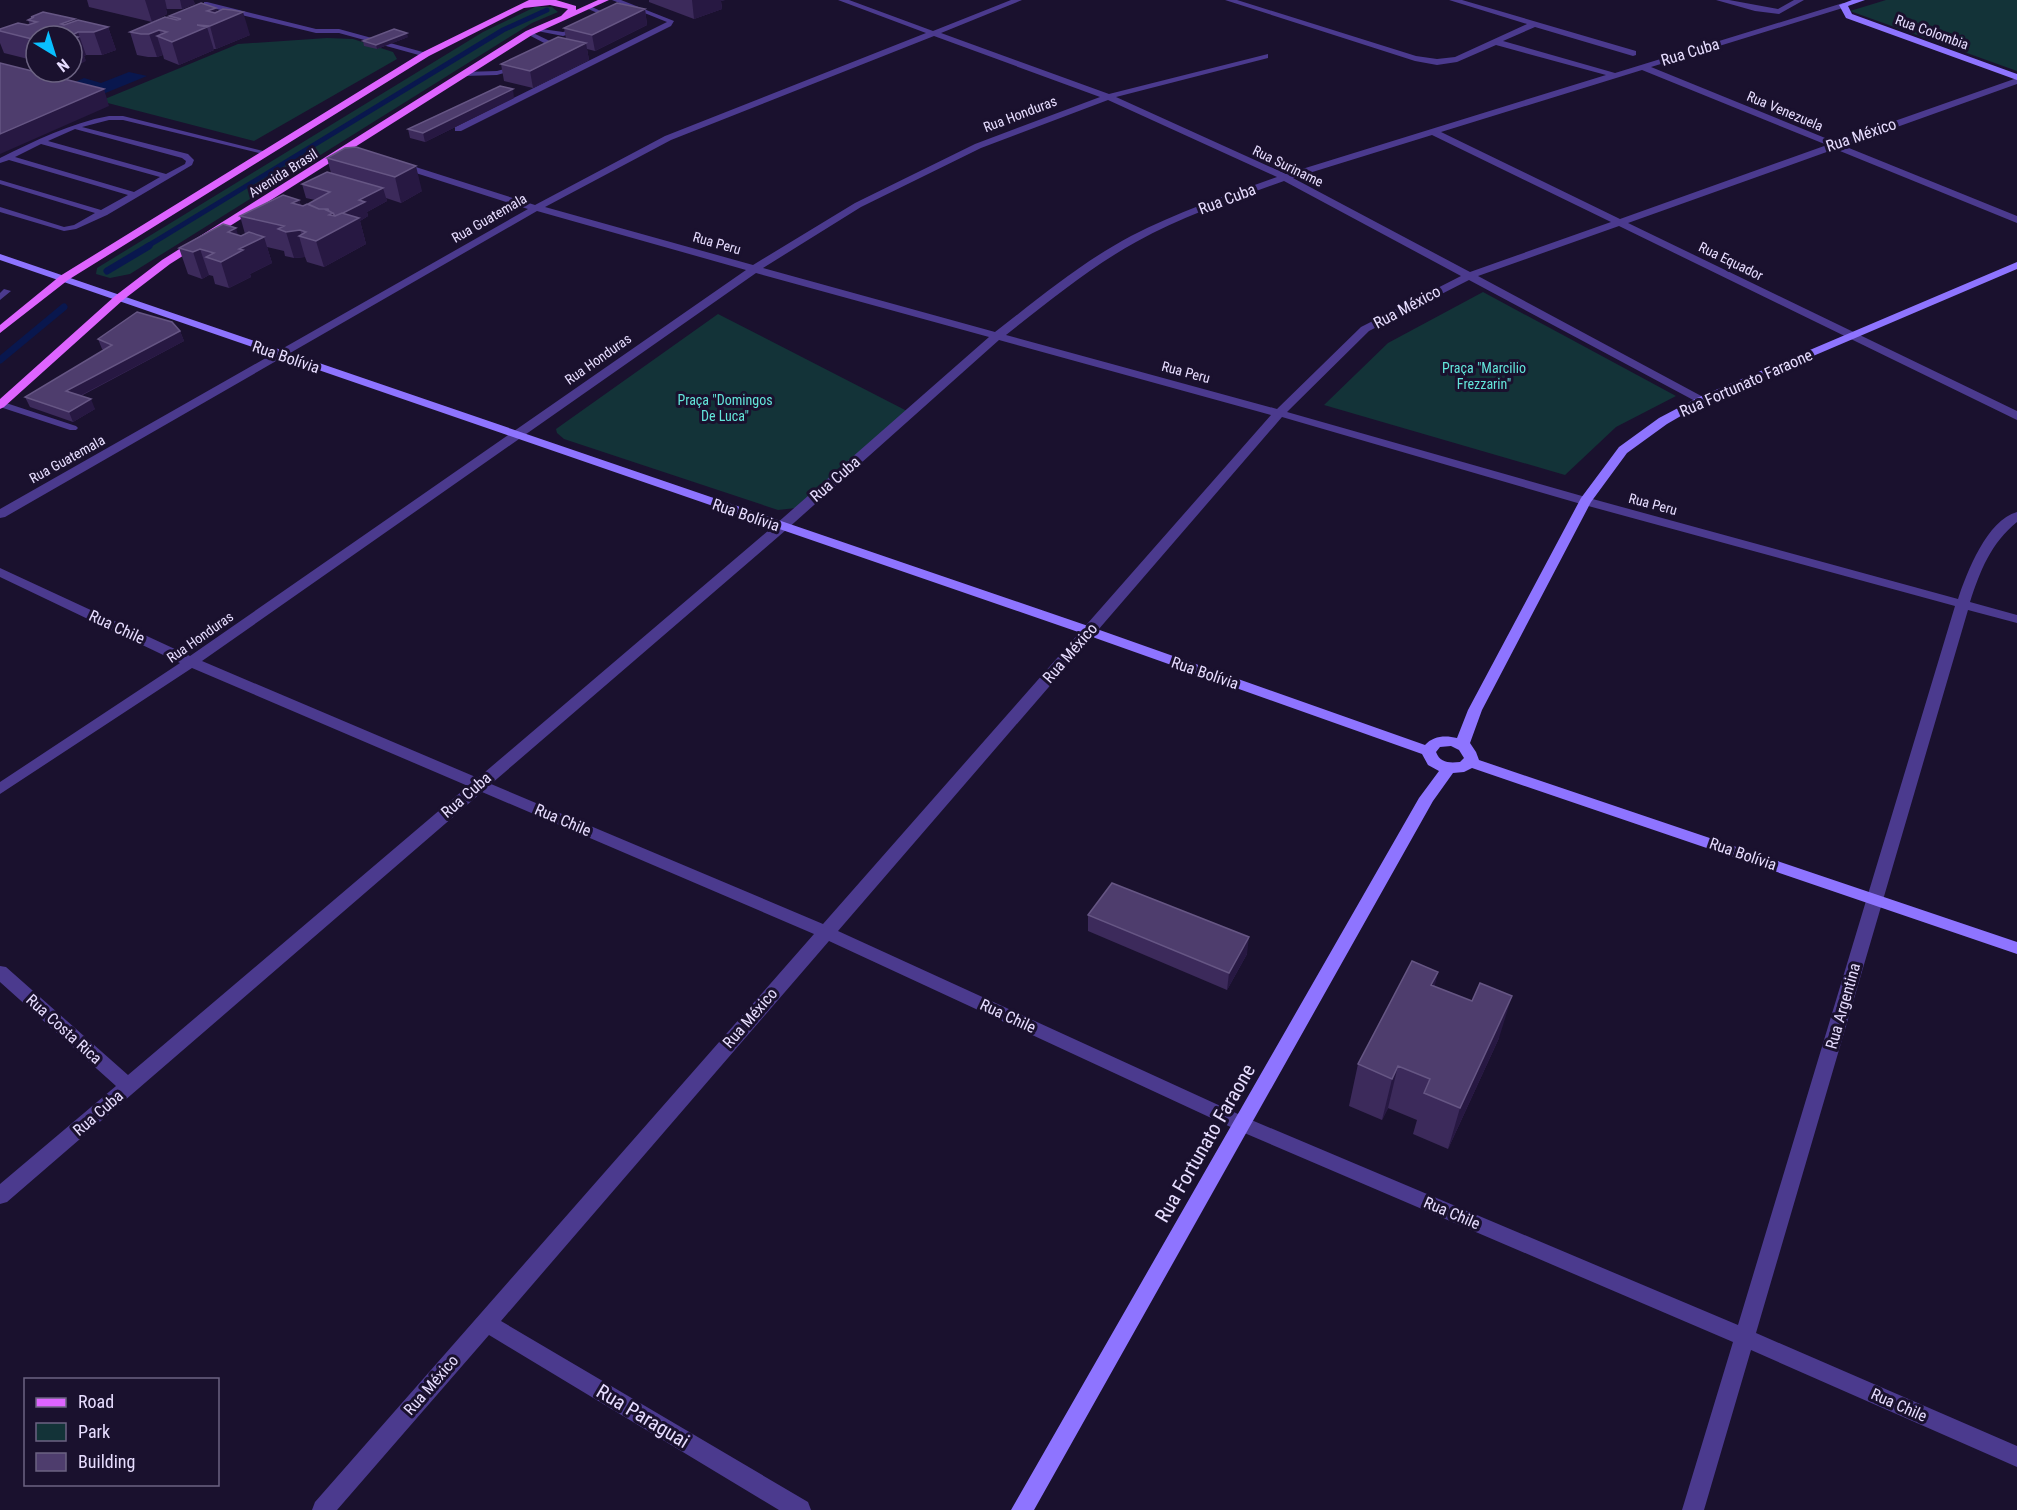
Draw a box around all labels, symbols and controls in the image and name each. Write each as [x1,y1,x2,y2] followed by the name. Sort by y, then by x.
[1893,11,1971,53] street label: Rua Colombia
[24,24,84,84] north arrow
[1659,34,1721,70] street label: Rua Cuba
[53,55,73,76] text: N
[1745,88,1825,134] street label: Rua Venezuela
[981,93,1059,135] street label: Rua Honduras
[1823,114,1899,156] street label: Rua México
[1250,142,1326,190] street label: Rua Suriname
[246,145,320,201] street label: Avenida Brasil
[1196,179,1258,219] street label: Rua Cuba
[449,190,529,246] street label: Rua Guatemala
[691,229,743,257] street label: Rua Peru
[1696,239,1766,283] street label: Rua Equador
[1370,281,1444,333] street label: Rua México
[562,330,634,388] street label: Rua Honduras
[250,337,322,377] street label: Rua Bolívia
[1677,345,1815,421] street label: Rua Fortunato Faraone
[1160,358,1212,386] street label: Rua Peru
[1442,360,1526,392] park label: Praça "Marcilio Frezzarin"
[677,392,773,424] park label: Praça "Domingos De Luca"
[27,432,107,486] street label: Rua Guatemala
[806,452,864,506] street label: Rua Cuba
[1627,490,1679,518] street label: Rua Peru
[710,495,782,535] street label: Rua Bolívia
[86,606,148,648] street label: Rua Chile
[164,608,236,666] street label: Rua Honduras
[1039,619,1101,687] street label: Rua México
[1169,653,1241,693] street label: Rua Bolívia
[437,768,495,822] street label: Rua Cuba
[532,800,594,840] street label: Rua Chile
[1707,834,1779,874] street label: Rua Bolívia
[1822,961,1864,1051] street label: Rua Argentina
[719,984,781,1052] street label: Rua México
[22,990,106,1068] street label: Rua Costa Rica
[977,995,1039,1037] street label: Rua Chile
[1150,1060,1260,1226] street label: Rua Fortunato Faraone
[69,1086,127,1140] street label: Rua Cuba
[1421,1193,1483,1233] street label: Rua Chile
[400,1351,462,1419] street label: Rua México
[24,1378,219,1486] legend
[592,1379,694,1453] street label: Rua Paraguai
[1868,1384,1930,1426] street label: Rua Chile
[78,1391,114,1412] text: Road
[78,1421,110,1442] text: Park
[78,1451,135,1472] text: Building

